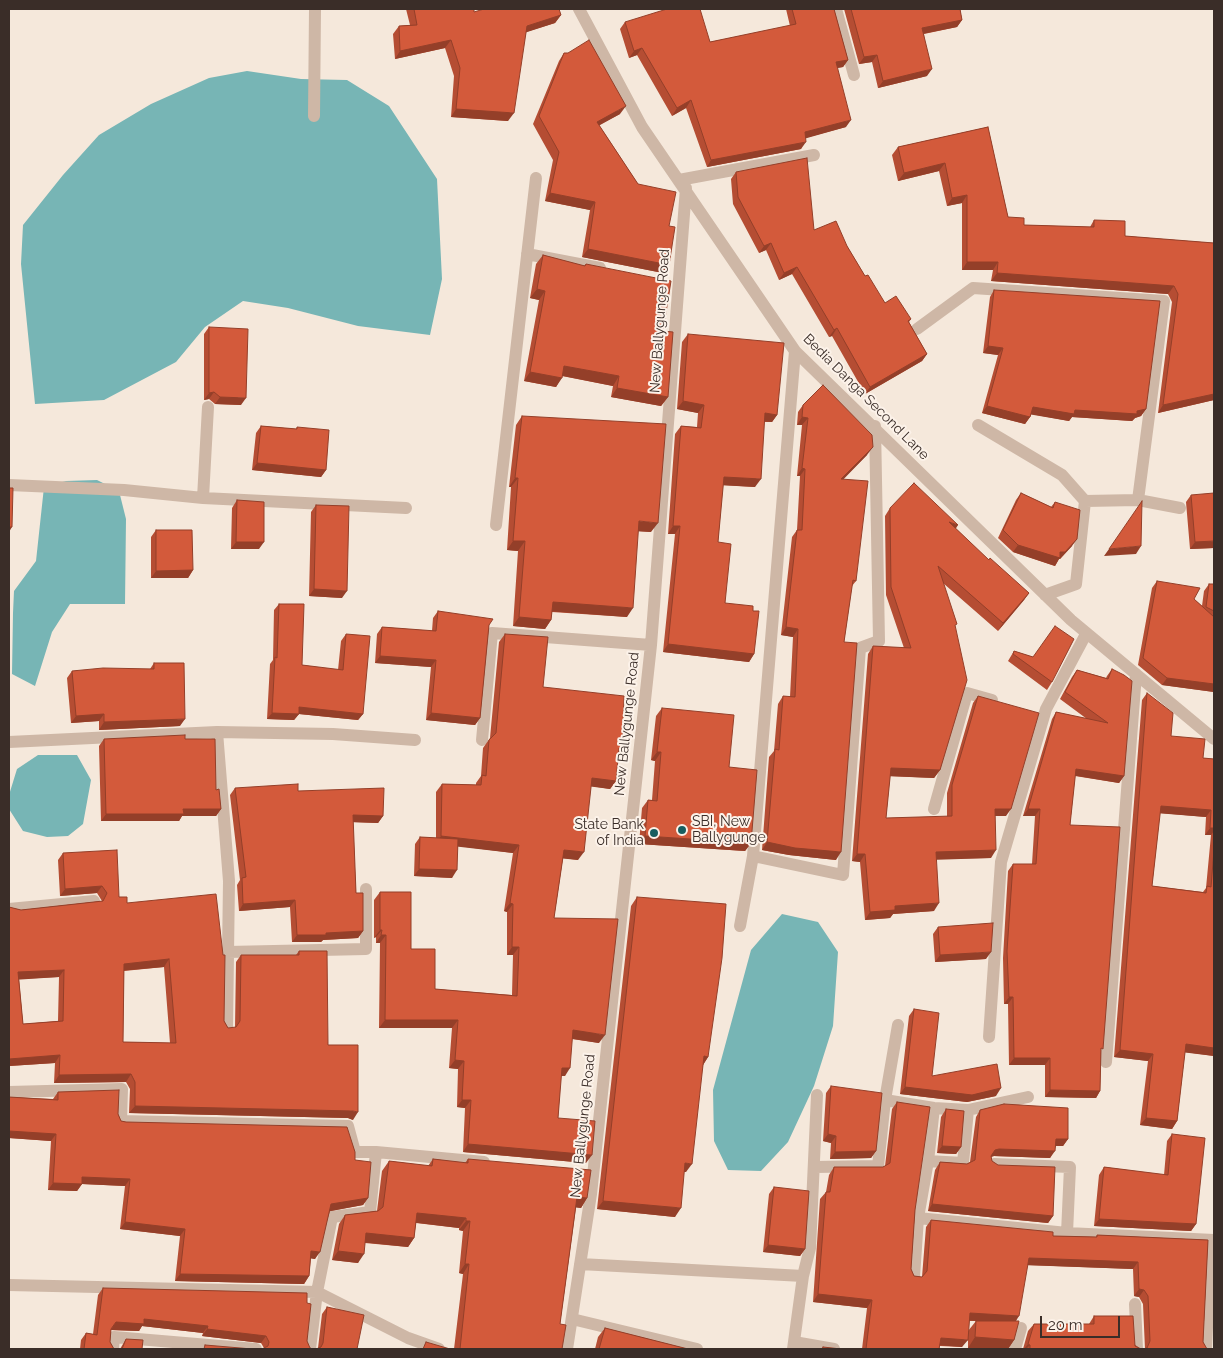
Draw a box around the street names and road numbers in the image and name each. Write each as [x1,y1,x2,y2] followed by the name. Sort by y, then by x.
[647,248,673,394] street label: New Ballygunge Road
[799,330,933,464] street label: Bedia Danga Second Lane
[611,651,643,797] street label: New Ballygunge Road
[567,1053,599,1199] street label: New Ballygunge Road

